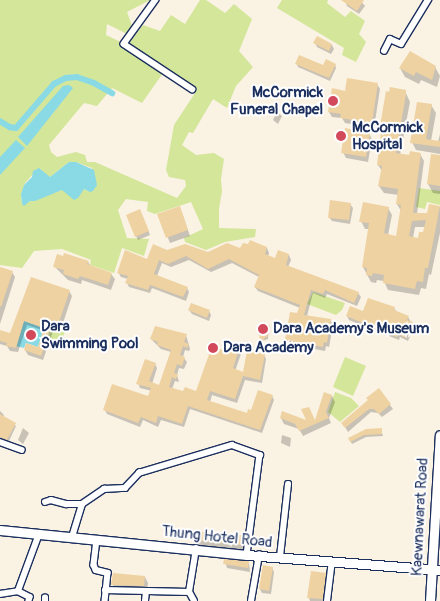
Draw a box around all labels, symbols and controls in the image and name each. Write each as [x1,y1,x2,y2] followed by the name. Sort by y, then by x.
[230,83,323,118] place label: McCormick Funeral Chapel
[327,95,339,107] marker: McCormick Funeral Chapel
[352,118,423,153] place label: McCormick Hospital
[334,129,348,143] marker: McCormick Hospital
[41,317,139,352] place label: Dara Swimming Pool
[273,320,429,338] place label: Dara Academy's Museum
[257,323,269,335] marker: Dara Academy's Museum
[25,329,37,341] marker: Dara Swimming Pool
[223,339,314,357] place label: Dara Academy
[207,342,219,354] marker: Dara Academy
[408,457,432,577] street label: Kaewnawarat Road
[161,522,273,552] street label: Thung Hotel Road

